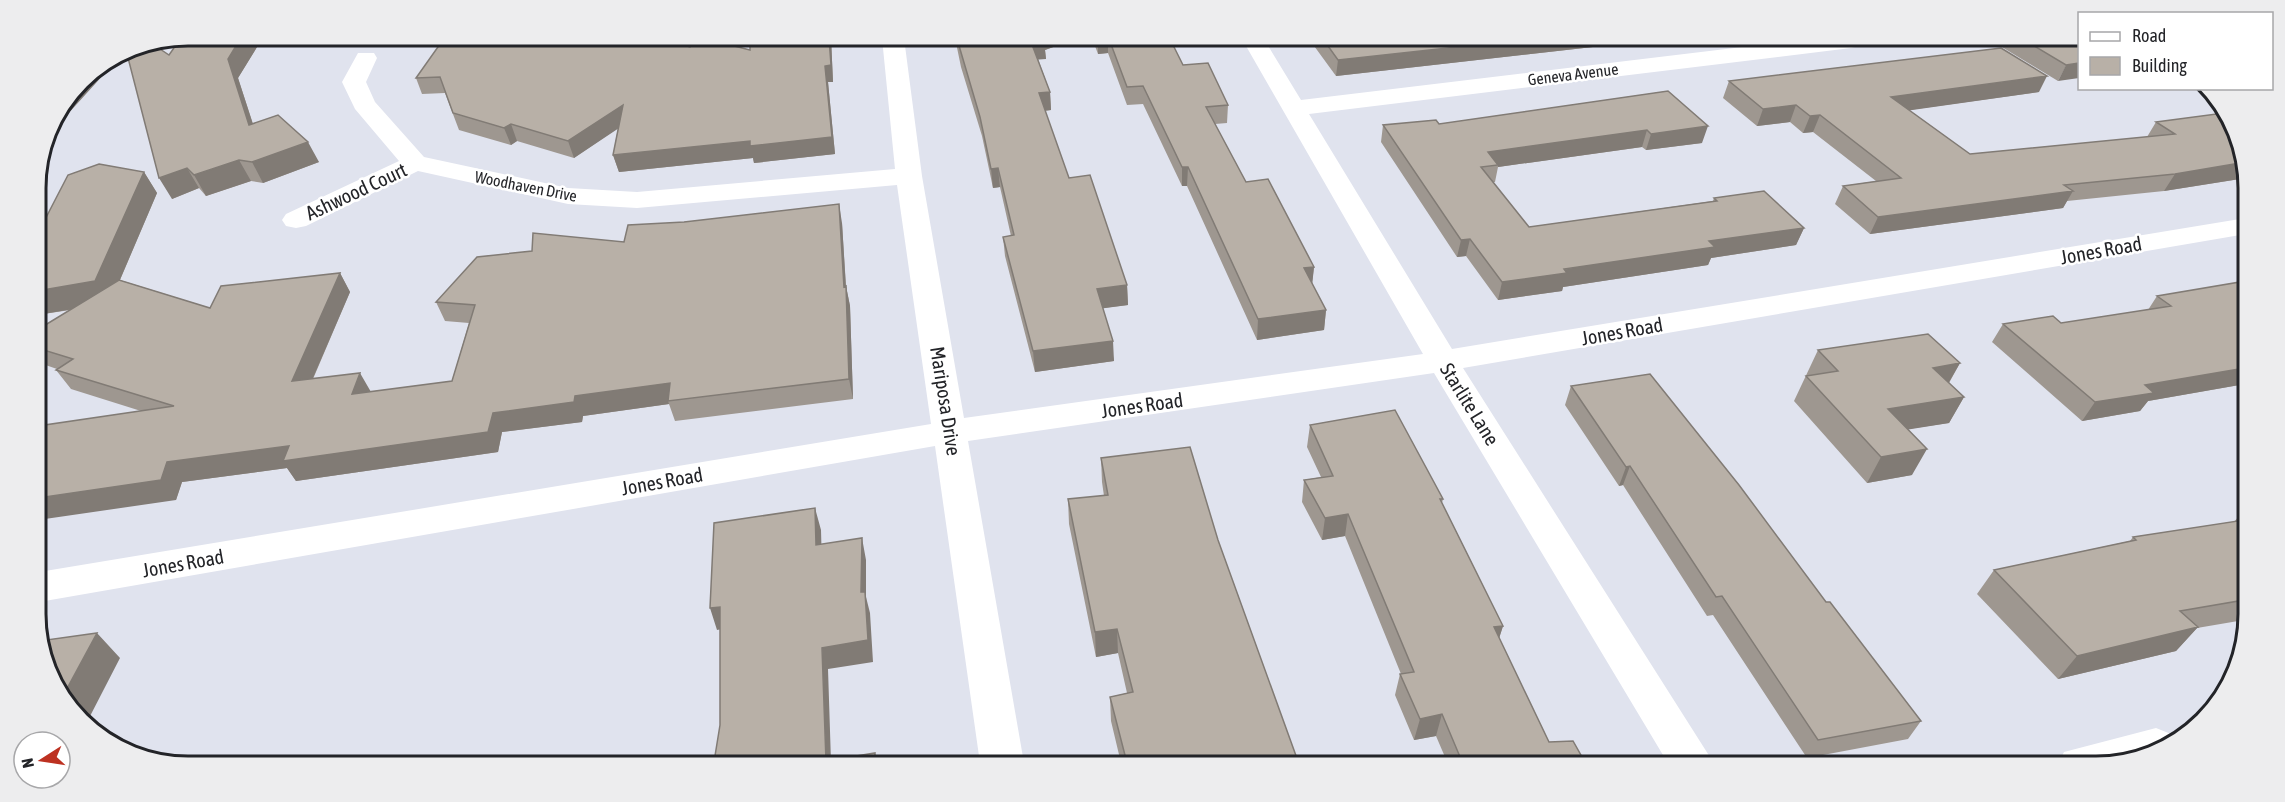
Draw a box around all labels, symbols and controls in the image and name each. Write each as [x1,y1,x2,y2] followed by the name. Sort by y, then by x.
[2078,12,2273,90] legend
[2132,25,2166,46] text: Road
[2132,55,2187,76] text: Building
[1527,60,1619,88] street label: Geneva Avenue
[302,157,410,224] street label: Ashwood Court
[473,167,579,205] street label: Woodhaven Drive
[2058,232,2144,268] street label: Jones Road
[1579,313,1665,349] street label: Jones Road
[926,345,966,457] street label: Mariposa Drive
[1436,359,1504,449] street label: Starlite Lane
[1100,388,1184,422] street label: Jones Road
[619,463,705,499] street label: Jones Road
[140,545,226,581] street label: Jones Road
[12,730,72,790] north arrow
[18,757,37,770] text: N

